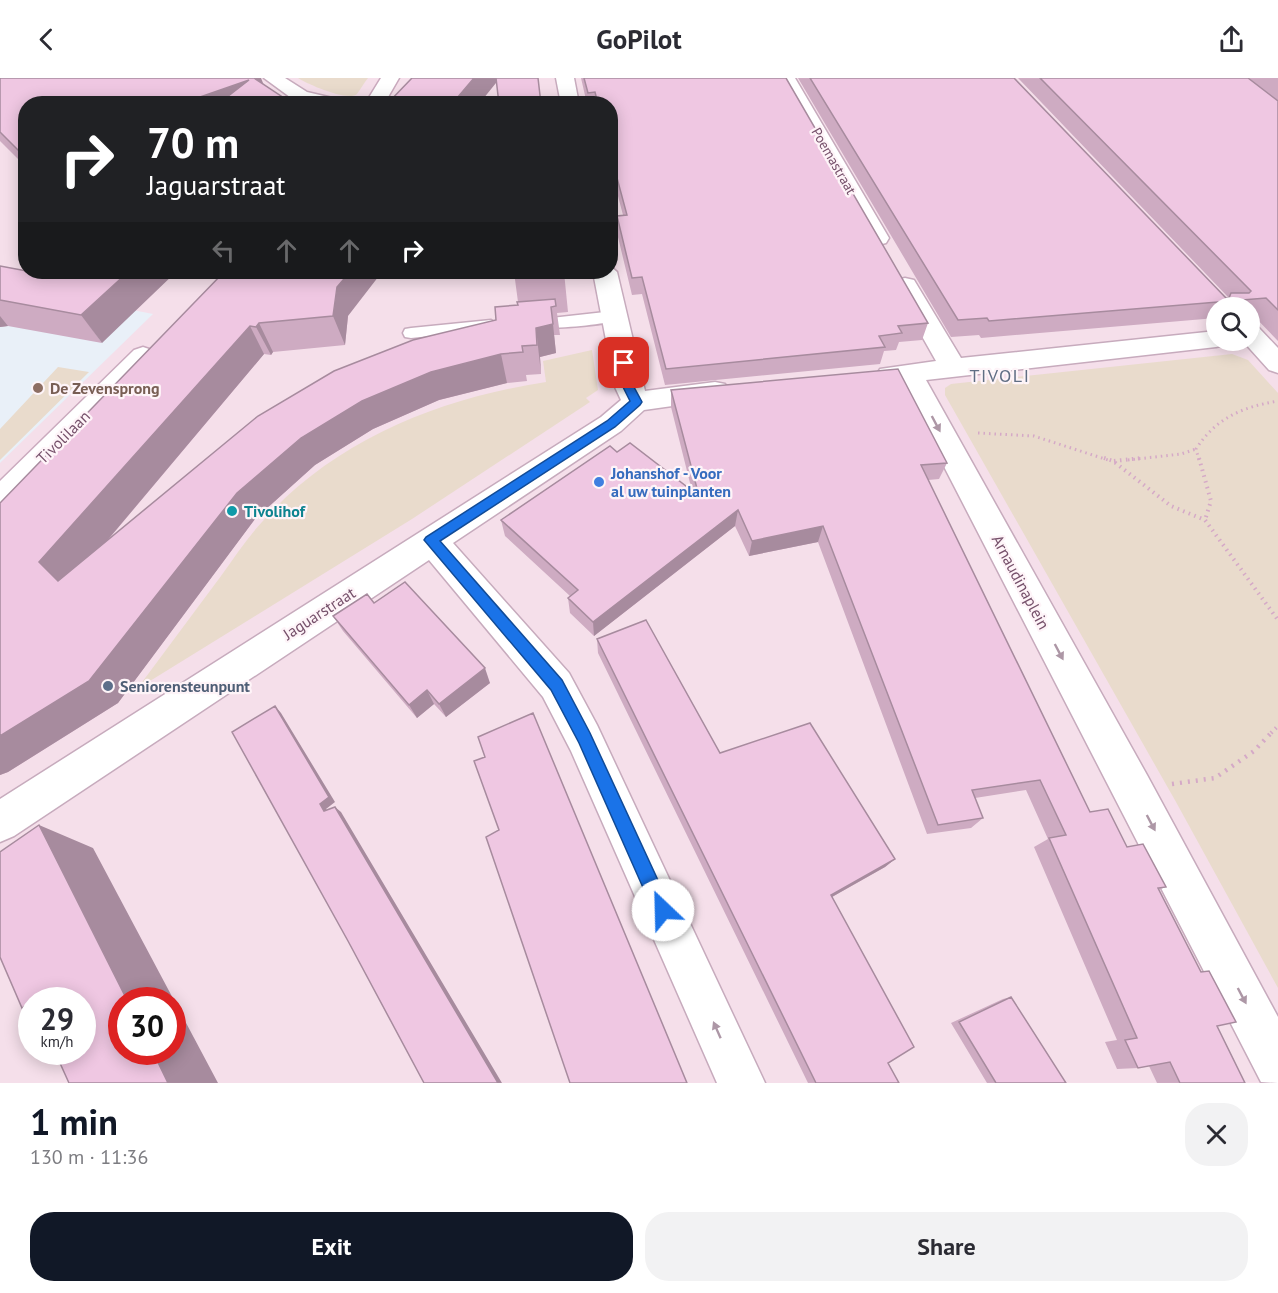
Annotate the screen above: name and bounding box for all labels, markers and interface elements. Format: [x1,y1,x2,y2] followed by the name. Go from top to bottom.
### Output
[596,22,682,56] text: GoPilot
[30,23,63,56] icon: back
[1215,23,1248,56] icon: share
[147,115,239,170] text: 70 m
[48,120,126,198] icon: right
[808,124,860,198] street label: Poemastraat
[147,168,286,202] text: Jaguarstraat
[207,234,240,267] icon: left
[270,234,303,267] icon: ahead
[333,234,366,267] icon: ahead
[396,234,429,267] icon: right
[1206,297,1260,351] map controls
[1206,297,1260,351] button: search
[598,337,649,388] pin
[607,346,640,379] icon: arrive
[970,364,1030,387] district label: TIVOLI
[50,378,160,398] place label: De Zevensprong
[31,381,45,395] marker: De Zevensprong
[32,406,94,468] street label: Tivolilaan
[931,416,941,433] one-way arrow
[610,463,731,501] place label: Johanshof - Voor al uw tuinplanten
[592,475,606,489] marker: Johanshof - Voor al uw tuinplanten
[244,501,306,521] place label: Tivolihof
[225,504,239,518] marker: Tivolihof
[988,531,1054,633] street label: Arnaudinaplein
[278,582,359,644] street label: Jaguarstraat
[1054,643,1064,660] one-way arrow
[120,676,250,696] place label: Seniorensteunpunt
[101,679,115,693] marker: Seniorensteunpunt
[1146,815,1156,832] one-way arrow
[631,878,695,942] position arrow
[108,987,186,1065] speed limit sign: 30
[1236,987,1246,1005] one-way arrow
[40,999,74,1038] text: 29
[712,1021,721,1038] one-way arrow
[41,1032,73,1051] text: km/h
[30,1098,118,1145] text: 1 min
[1185,1103,1248,1166] button: close
[30,1144,148,1170] text: 130 m · 11:36
[30,1212,633,1281] button: Exit
[645,1212,1248,1281] button: Share

